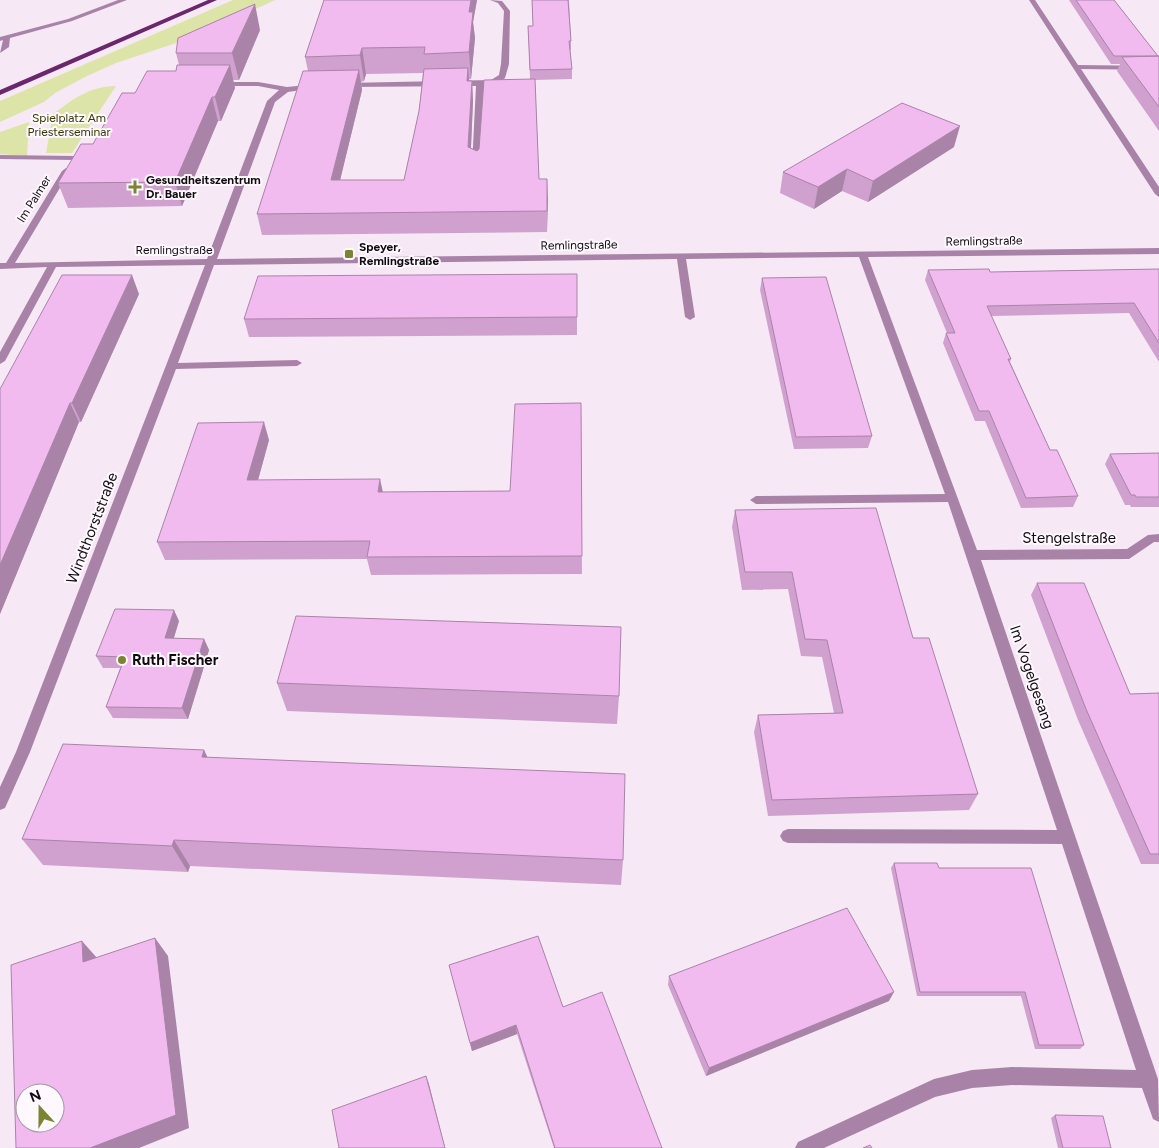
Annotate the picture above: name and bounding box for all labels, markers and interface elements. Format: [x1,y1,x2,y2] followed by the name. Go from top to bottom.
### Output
[27,111,111,139] park label: Spielplatz Am Priesterseminar
[14,173,54,225] street label: Im Palmer
[146,173,261,201] place label: Gesundheitszentrum Dr. Bauer
[128,180,142,194] marker: Gesundheitszentrum Dr. Bauer
[945,233,1023,249] street label: Remlingstraße
[540,237,618,253] street label: Remlingstraße
[359,240,439,268] place label: Speyer, Remlingstraße
[135,243,213,257] street label: Remlingstraße
[343,248,355,260] marker: Speyer, Remlingstraße
[63,470,121,586] street label: Windthorststraße
[1022,529,1116,547] street label: Stengelstraße
[1006,623,1058,731] street label: Im Vogelgesang
[132,651,219,669] place label: Ruth Fischer
[116,654,128,666] marker: Ruth Fischer
[15,1083,65,1133] north arrow
[27,1086,44,1106] text: N

